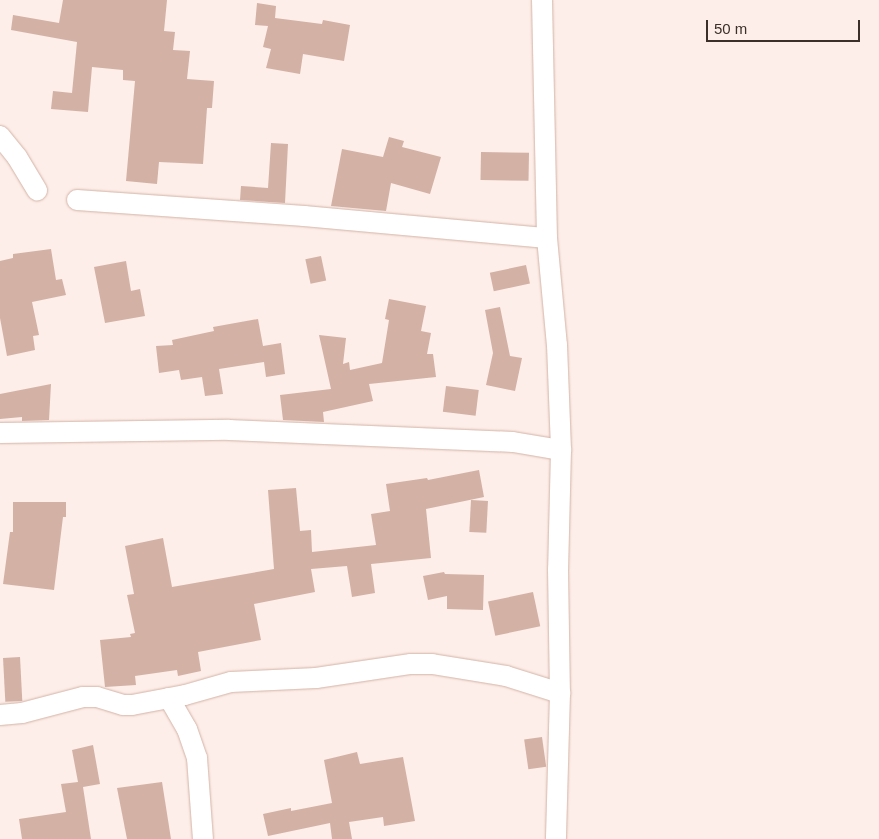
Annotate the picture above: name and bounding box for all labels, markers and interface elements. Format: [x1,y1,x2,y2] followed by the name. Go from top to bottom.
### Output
[709,10,863,42] scale bar
[714,20,747,37] text: 50 m

